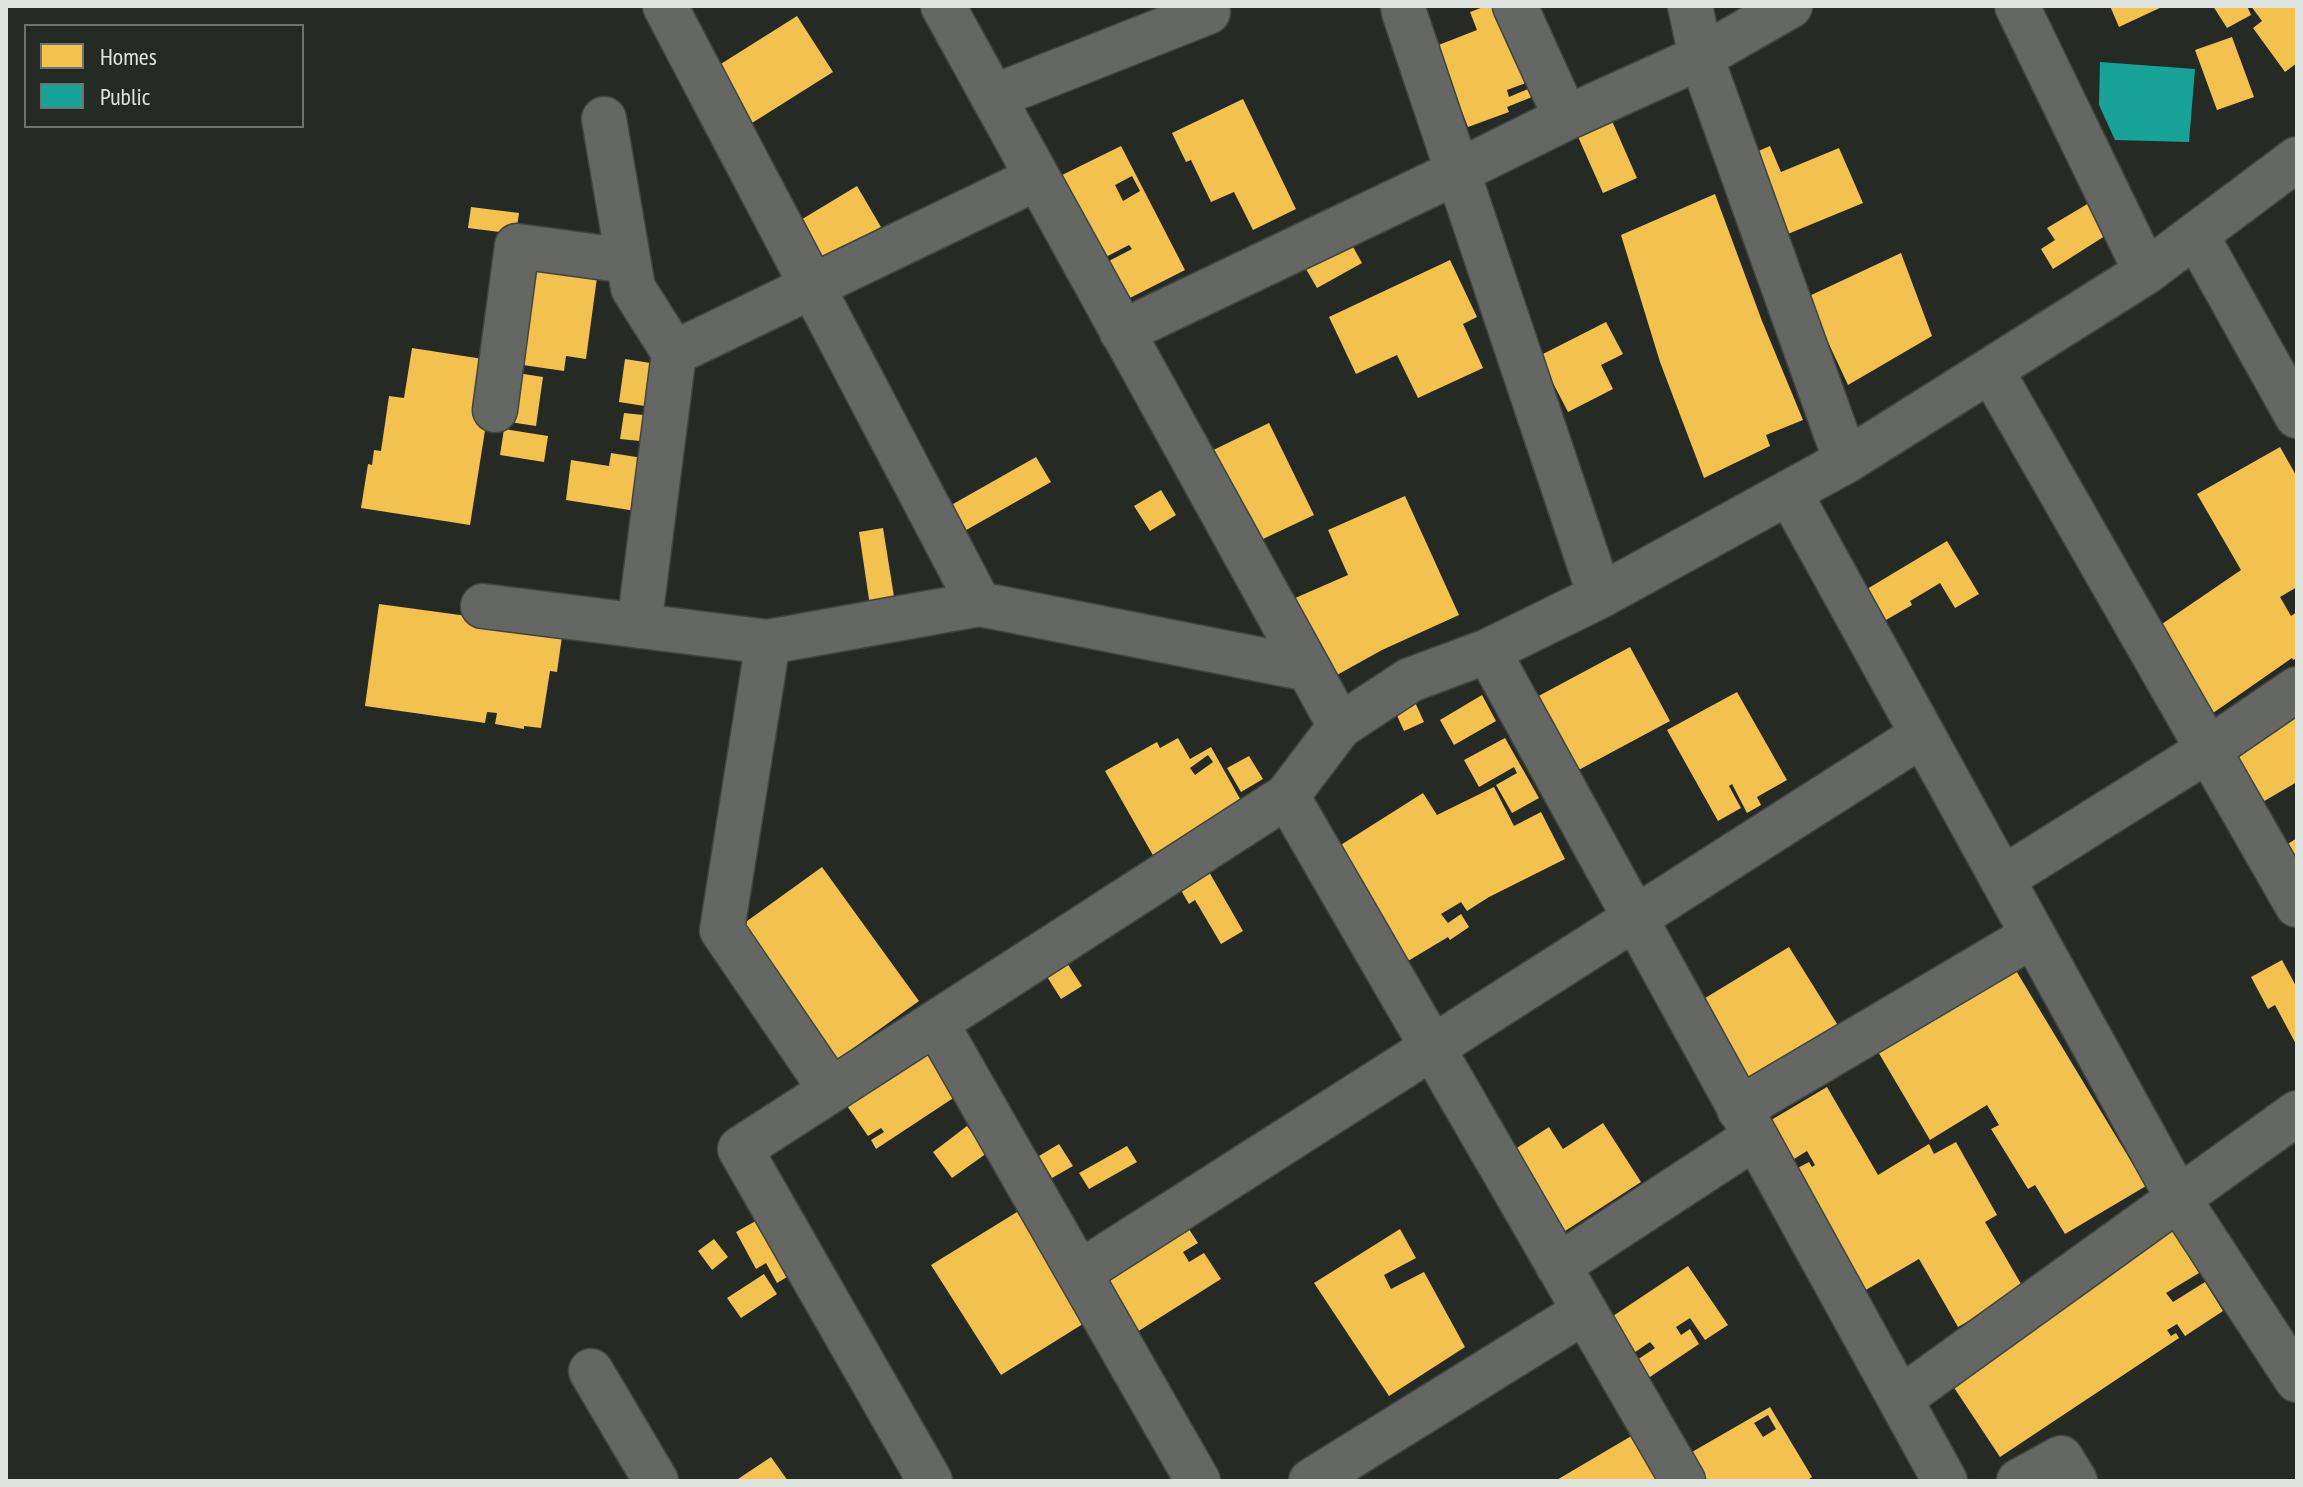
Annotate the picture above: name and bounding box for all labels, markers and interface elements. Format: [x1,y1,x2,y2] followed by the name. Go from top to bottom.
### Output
[24,24,304,128] legend
[100,41,157,72] text: Homes
[100,81,150,112] text: Public

